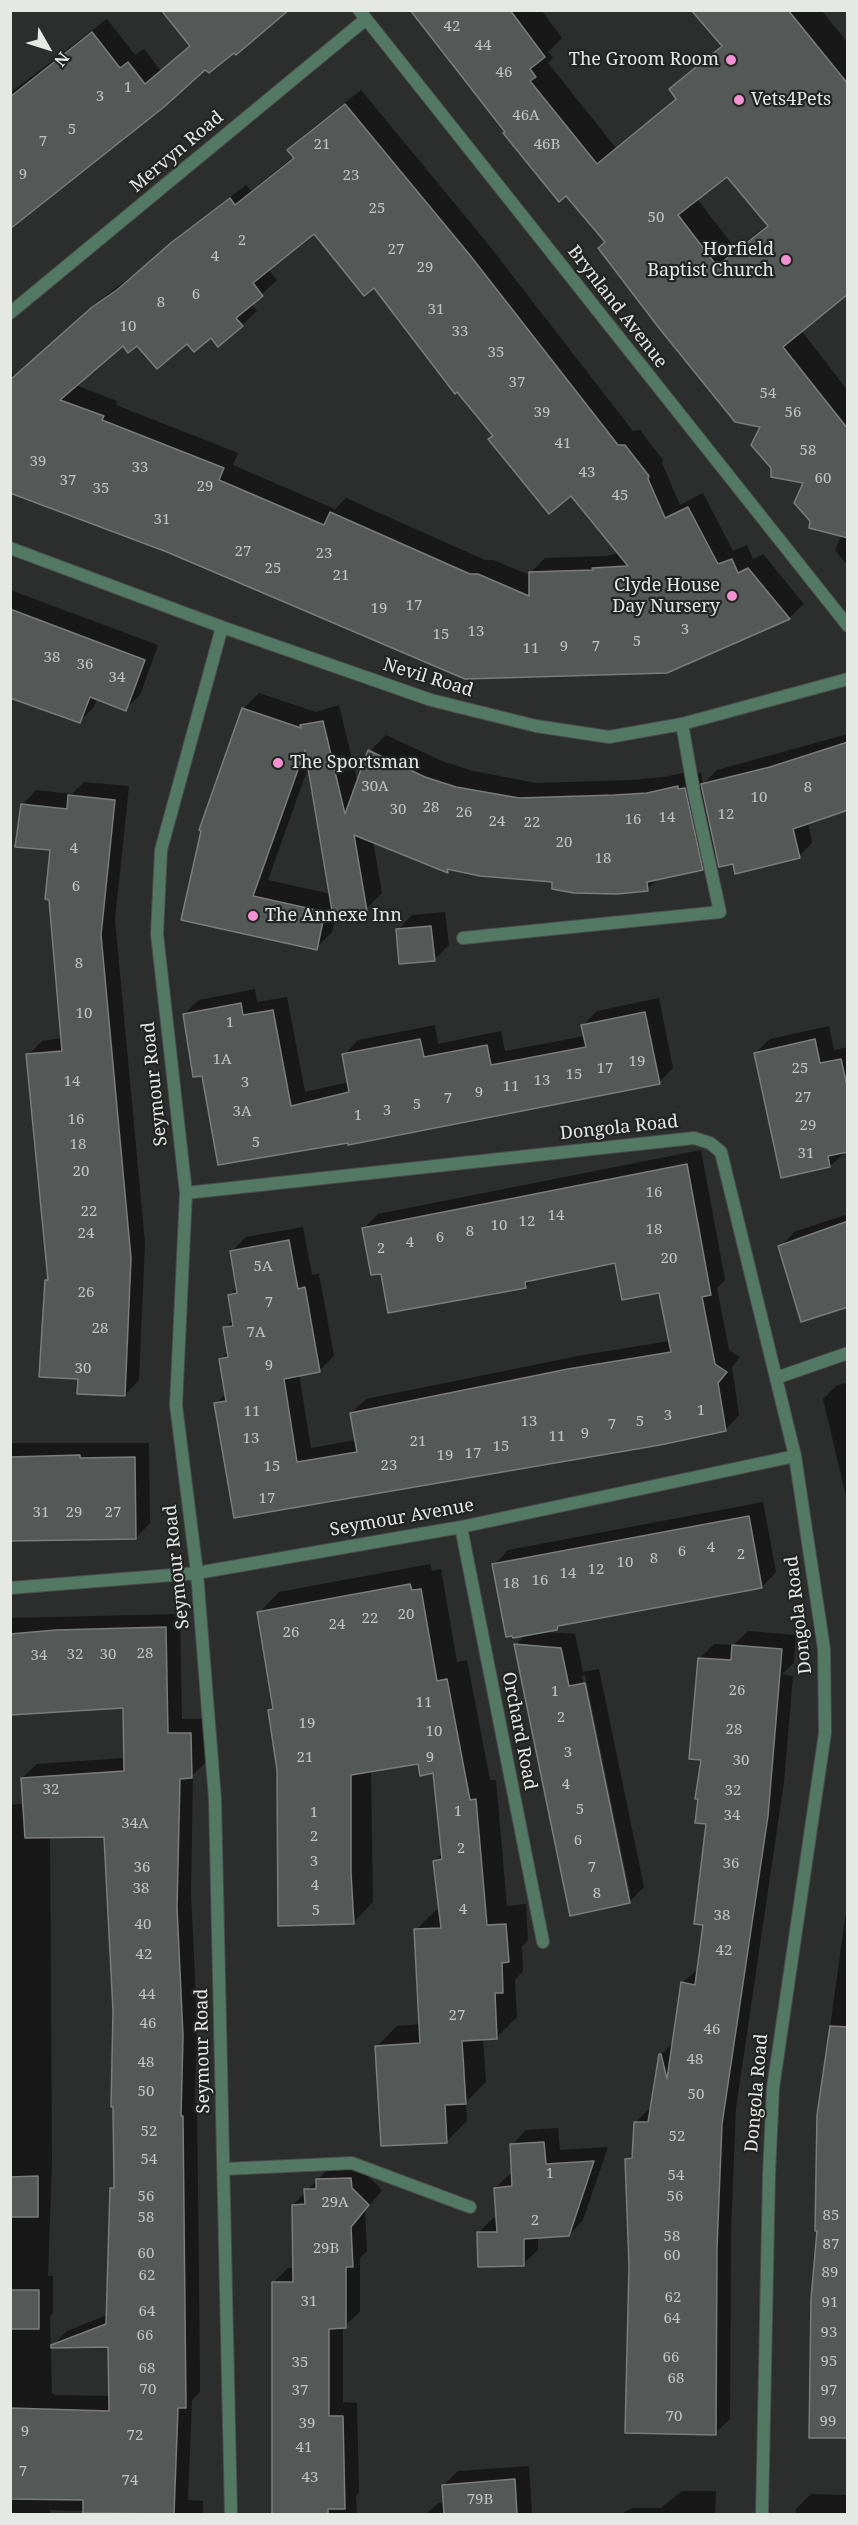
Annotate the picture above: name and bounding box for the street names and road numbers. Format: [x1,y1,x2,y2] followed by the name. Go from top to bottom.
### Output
[126,107,228,197] street label: Mervyn Road
[562,241,672,373] street label: Brynland Avenue
[380,654,476,702] street label: Nevil Road
[138,1021,172,1147] street label: Seymour Road
[559,1111,679,1145] street label: Dongola Road
[328,1495,476,1541] street label: Seymour Avenue
[160,1504,194,1630] street label: Seymour Road
[781,1555,817,1675] street label: Dongola Road
[497,1670,541,1792] street label: Orchard Road
[191,1988,215,2114] street label: Seymour Road
[741,2033,773,2153] street label: Dongola Road

